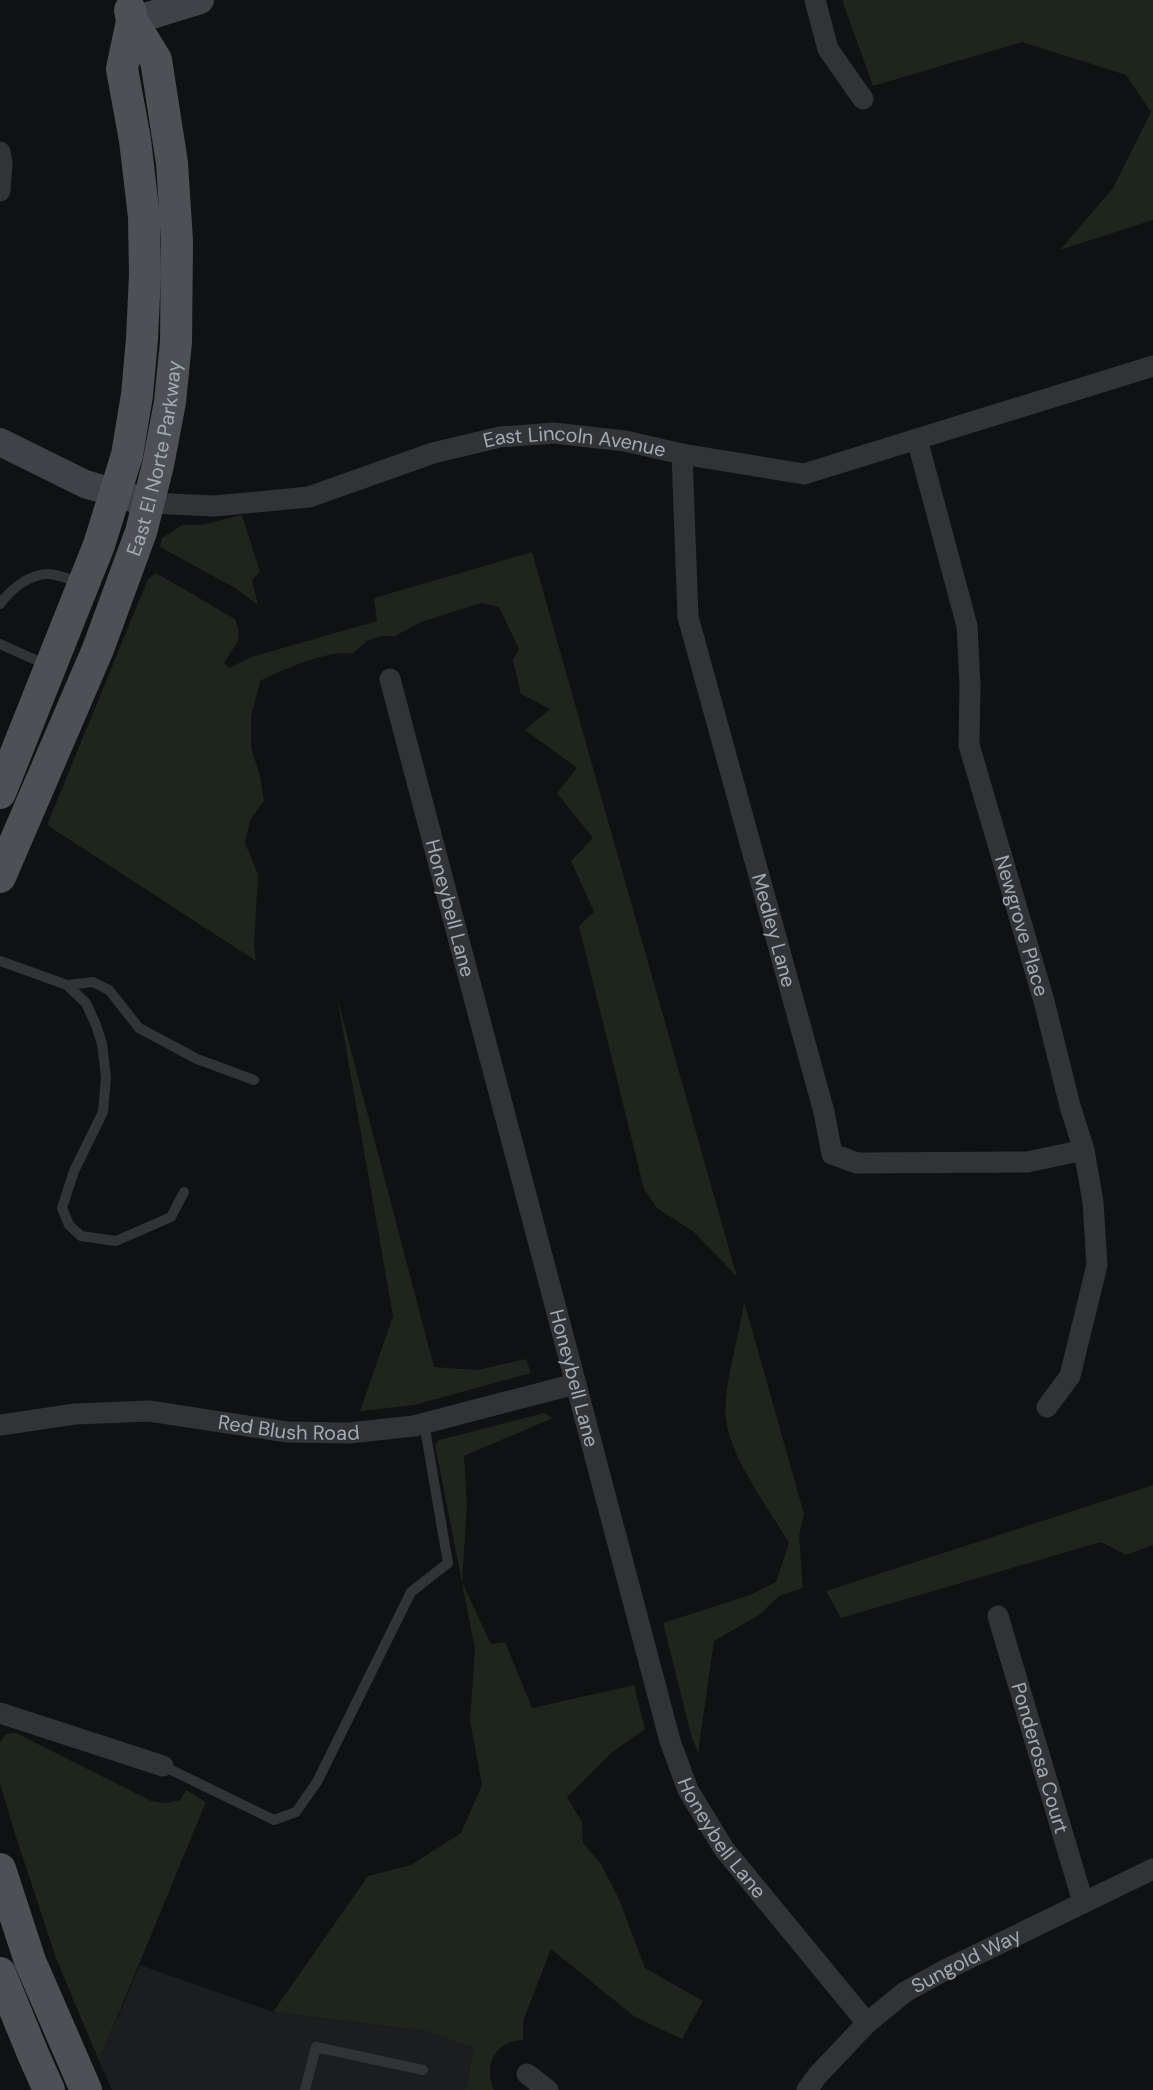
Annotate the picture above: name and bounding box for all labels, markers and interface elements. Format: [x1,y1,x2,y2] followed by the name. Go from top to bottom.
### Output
[120,359,187,560] street label: East El Norte Parkway
[480,420,669,463] street label: East Lincoln Avenue
[420,836,481,980] street label: Honeybell Lane
[989,852,1055,999] street label: Newgrove Place
[746,870,802,990] street label: Medley Lane
[544,1306,605,1450] street label: Honeybell Lane
[216,1409,361,1446] street label: Red Blush Road
[1005,1679,1075,1837] street label: Ponderosa Court
[672,1774,772,1904] street label: Honeybell Lane
[907,1922,1025,1999] street label: Sungold Way

